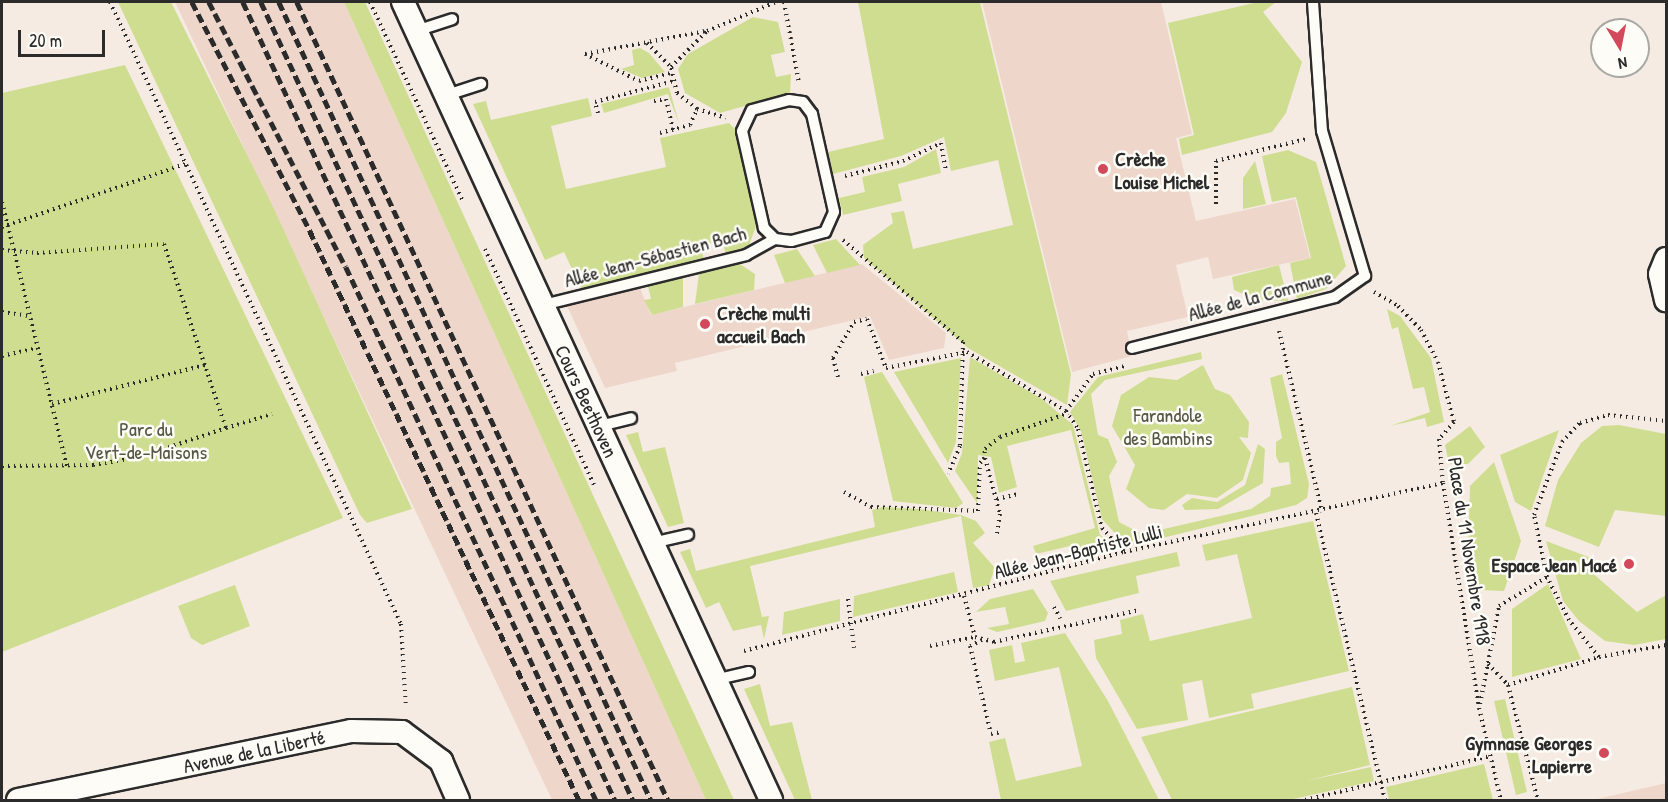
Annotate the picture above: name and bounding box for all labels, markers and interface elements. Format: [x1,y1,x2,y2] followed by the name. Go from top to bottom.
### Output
[21,18,108,56] scale bar
[1590,18,1650,78] north arrow
[29,28,62,53] text: 20 m
[1617,52,1629,75] text: N
[1115,146,1209,193] place label: Crèche Louise Michel
[1096,162,1110,176] marker: Crèche Louise Michel
[561,220,749,292] street label: Allée Jean-Sébastien Bach
[1185,264,1335,326] street label: Allée de la Commune
[717,300,811,347] place label: Crèche multi accueil Bach
[698,317,712,331] marker: Crèche multi accueil Bach
[550,341,624,461] street label: Cours Beethoven
[1123,402,1213,449] park label: Farandole des Bambins
[85,417,207,464] park label: Parc du Vert-de-Maisons
[1443,455,1497,647] street label: Place du 11 Novembre 1918
[991,518,1165,584] street label: Allée Jean-Baptiste Lulli
[1491,552,1617,576] place label: Espace Jean Macé
[1622,557,1636,571] marker: Espace Jean Macé
[181,724,327,778] street label: Avenue de la Liberté
[1465,730,1592,777] place label: Gymnase Georges Lapierre
[1597,746,1611,760] marker: Gymnase Georges Lapierre

